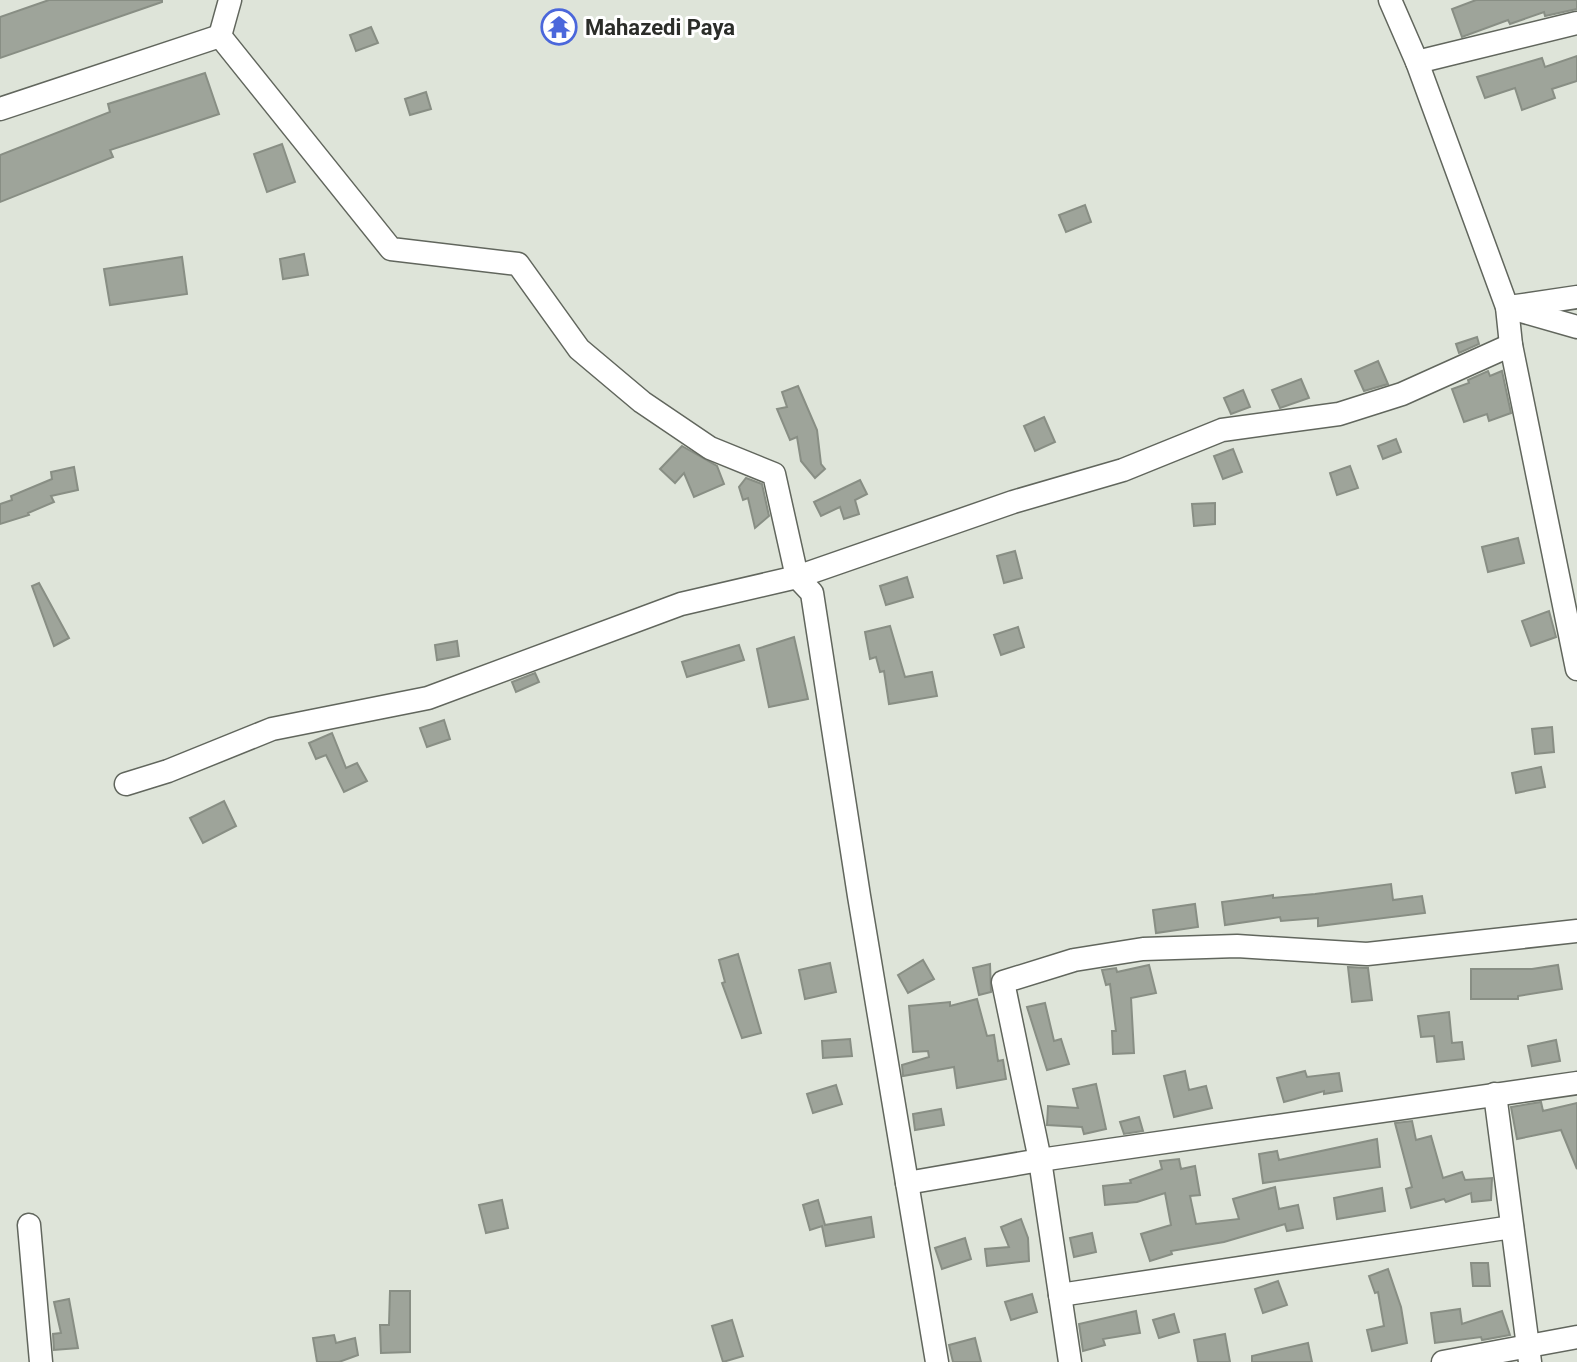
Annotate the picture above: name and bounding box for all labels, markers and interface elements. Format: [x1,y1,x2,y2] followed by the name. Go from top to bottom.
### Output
[540,8,578,46] temple icon: Mahazedi Paya
[585,15,735,40] place label: Mahazedi Paya

